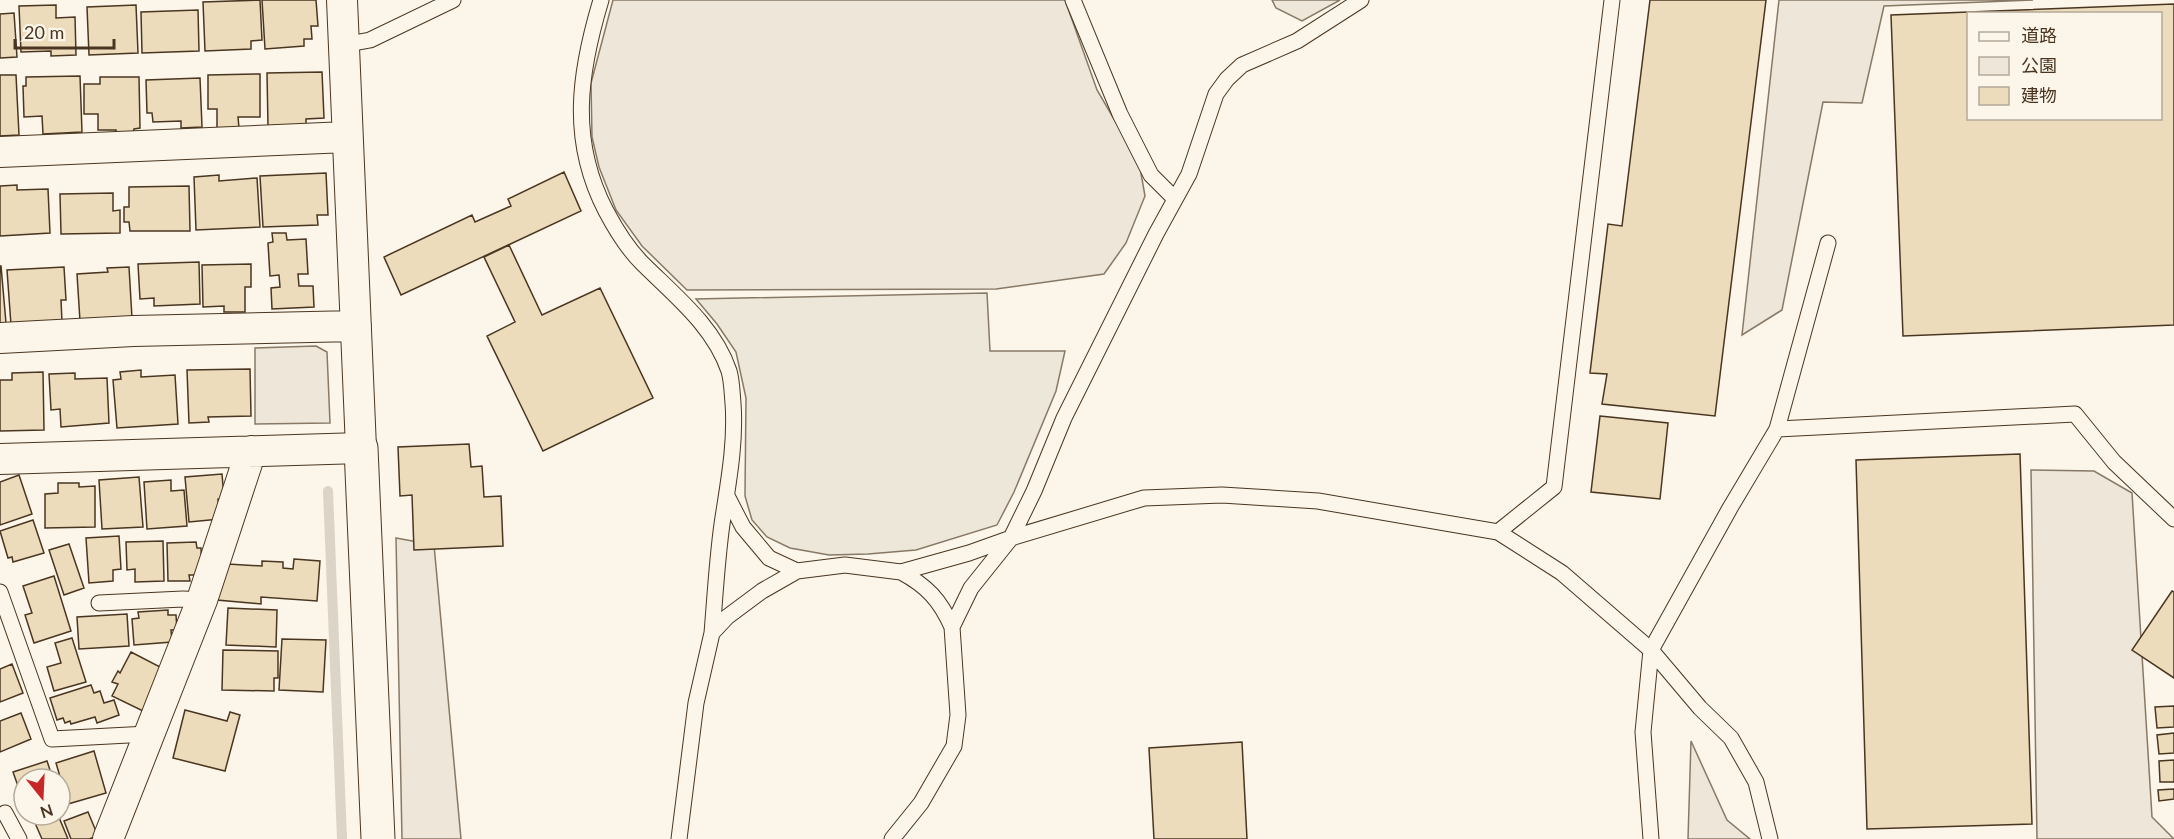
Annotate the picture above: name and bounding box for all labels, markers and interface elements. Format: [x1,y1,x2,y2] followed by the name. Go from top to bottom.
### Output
[15,12,114,50] scale bar
[1967,12,2162,120] legend
[24,21,64,43] text: 20 m
[2021,24,2057,46] text: 道路
[2021,54,2057,76] text: 公園
[2021,84,2057,106] text: 建物
[12,767,72,827] north arrow
[38,801,56,823] text: N

